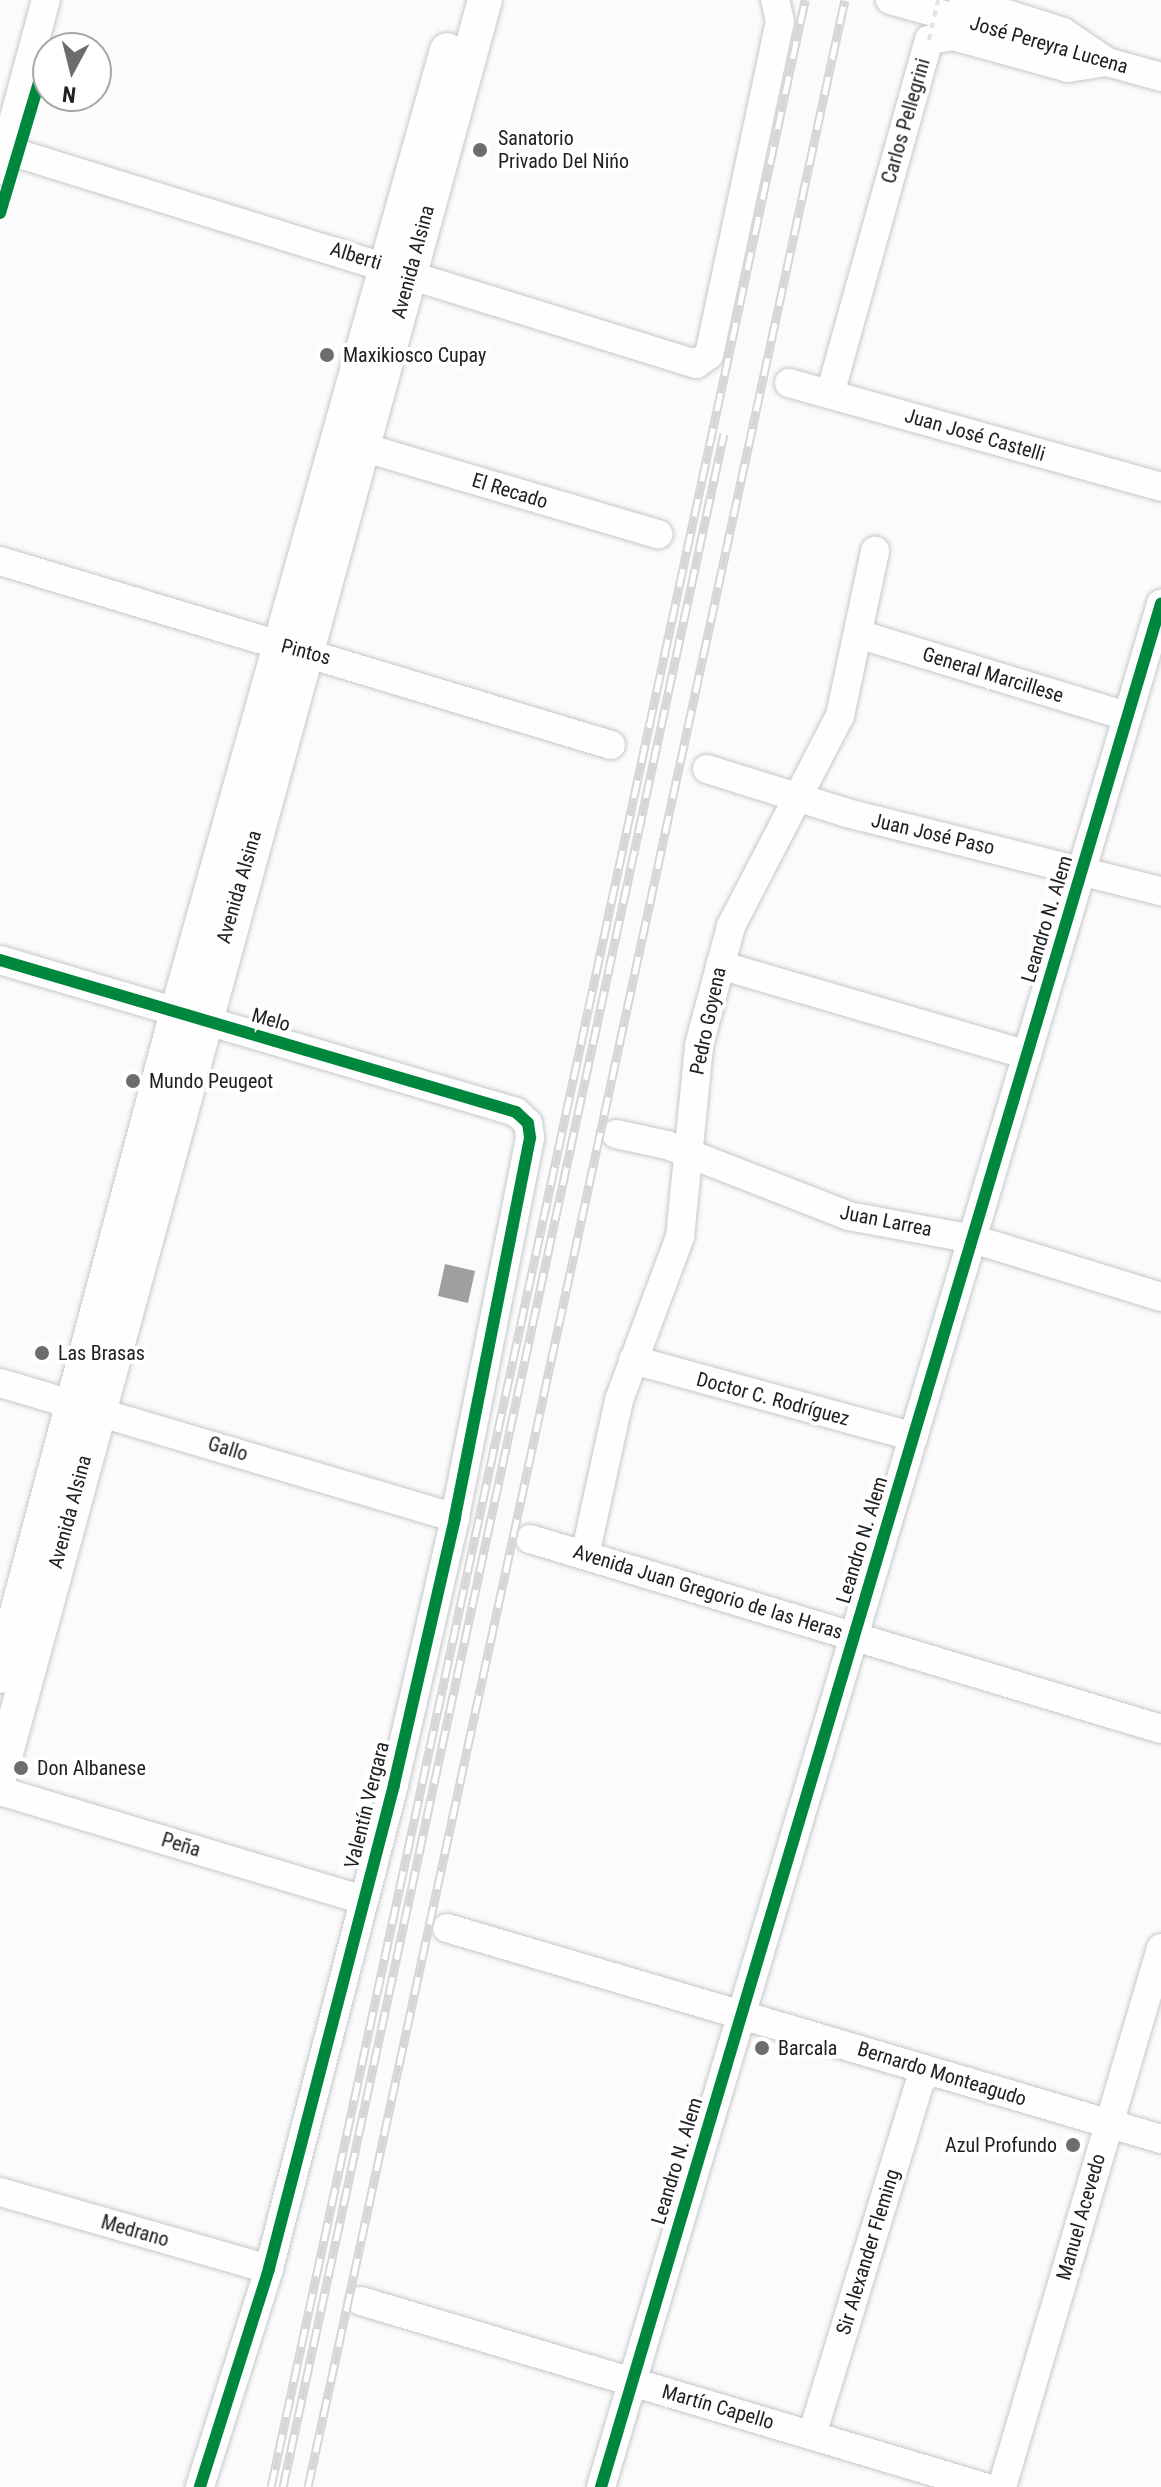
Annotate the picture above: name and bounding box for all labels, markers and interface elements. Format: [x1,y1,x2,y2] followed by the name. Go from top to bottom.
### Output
[967,11,1131,79] street label: José Pereyra Lucena
[32,32,112,112] north arrow
[877,56,935,186] street label: Carlos Pellegrini
[61,81,77,108] text: N
[498,126,629,173] place label: Sanatorio Privado Del Nińo
[469,139,491,161] marker: Sanatorio Privado Del Nińo
[386,203,440,321] street label: Avenida Alsina
[327,237,385,275] street label: Alberti
[343,343,486,367] place label: Maxikiosco Cupay
[318,346,336,364] marker: Maxikiosco Cupay
[902,403,1048,467] street label: Juan José Castelli
[469,468,551,514] street label: El Recado
[279,634,333,670] street label: Pintos
[920,642,1066,708] street label: General Marcillese
[869,808,997,860] street label: Juan José Paso
[211,828,267,946] street label: Avenida Alsina
[1016,853,1078,985] street label: Leandro N. Alem
[685,965,731,1077] street label: Pedro Goyena
[249,1003,293,1037] street label: Melo
[149,1069,273,1093] place label: Mundo Peugeot
[124,1072,142,1090] marker: Mundo Peugeot
[838,1200,934,1242] street label: Juan Larrea
[58,1341,145,1365] place label: Las Brasas
[33,1344,51,1362] marker: Las Brasas
[694,1367,852,1431] street label: Doctor C. Rodríguez
[205,1432,251,1466] street label: Gallo
[43,1453,97,1571] street label: Avenida Alsina
[831,1474,893,1606] street label: Leandro N. Alem
[570,1539,846,1645] street label: Avenida Juan Gregorio de las Heras
[340,1739,394,1871] street label: Valentín Vergara
[37,1756,146,1780] place label: Don Albanese
[12,1759,30,1777] marker: Don Albanese
[159,1828,203,1862] street label: Peña
[778,2036,837,2060] place label: Barcala
[855,2037,1029,2111] street label: Bernardo Monteagudo
[753,2039,771,2057] marker: Barcala
[646,2095,708,2227] street label: Leandro N. Alem
[945,2133,1057,2157] place label: Azul Profundo
[1064,2136,1082,2154] marker: Azul Profundo
[1051,2151,1111,2283] street label: Manuel Acevedo
[831,2166,905,2338] street label: Sir Alexander Fleming
[98,2210,172,2252] street label: Medrano
[659,2380,777,2434] street label: Martín Capello

